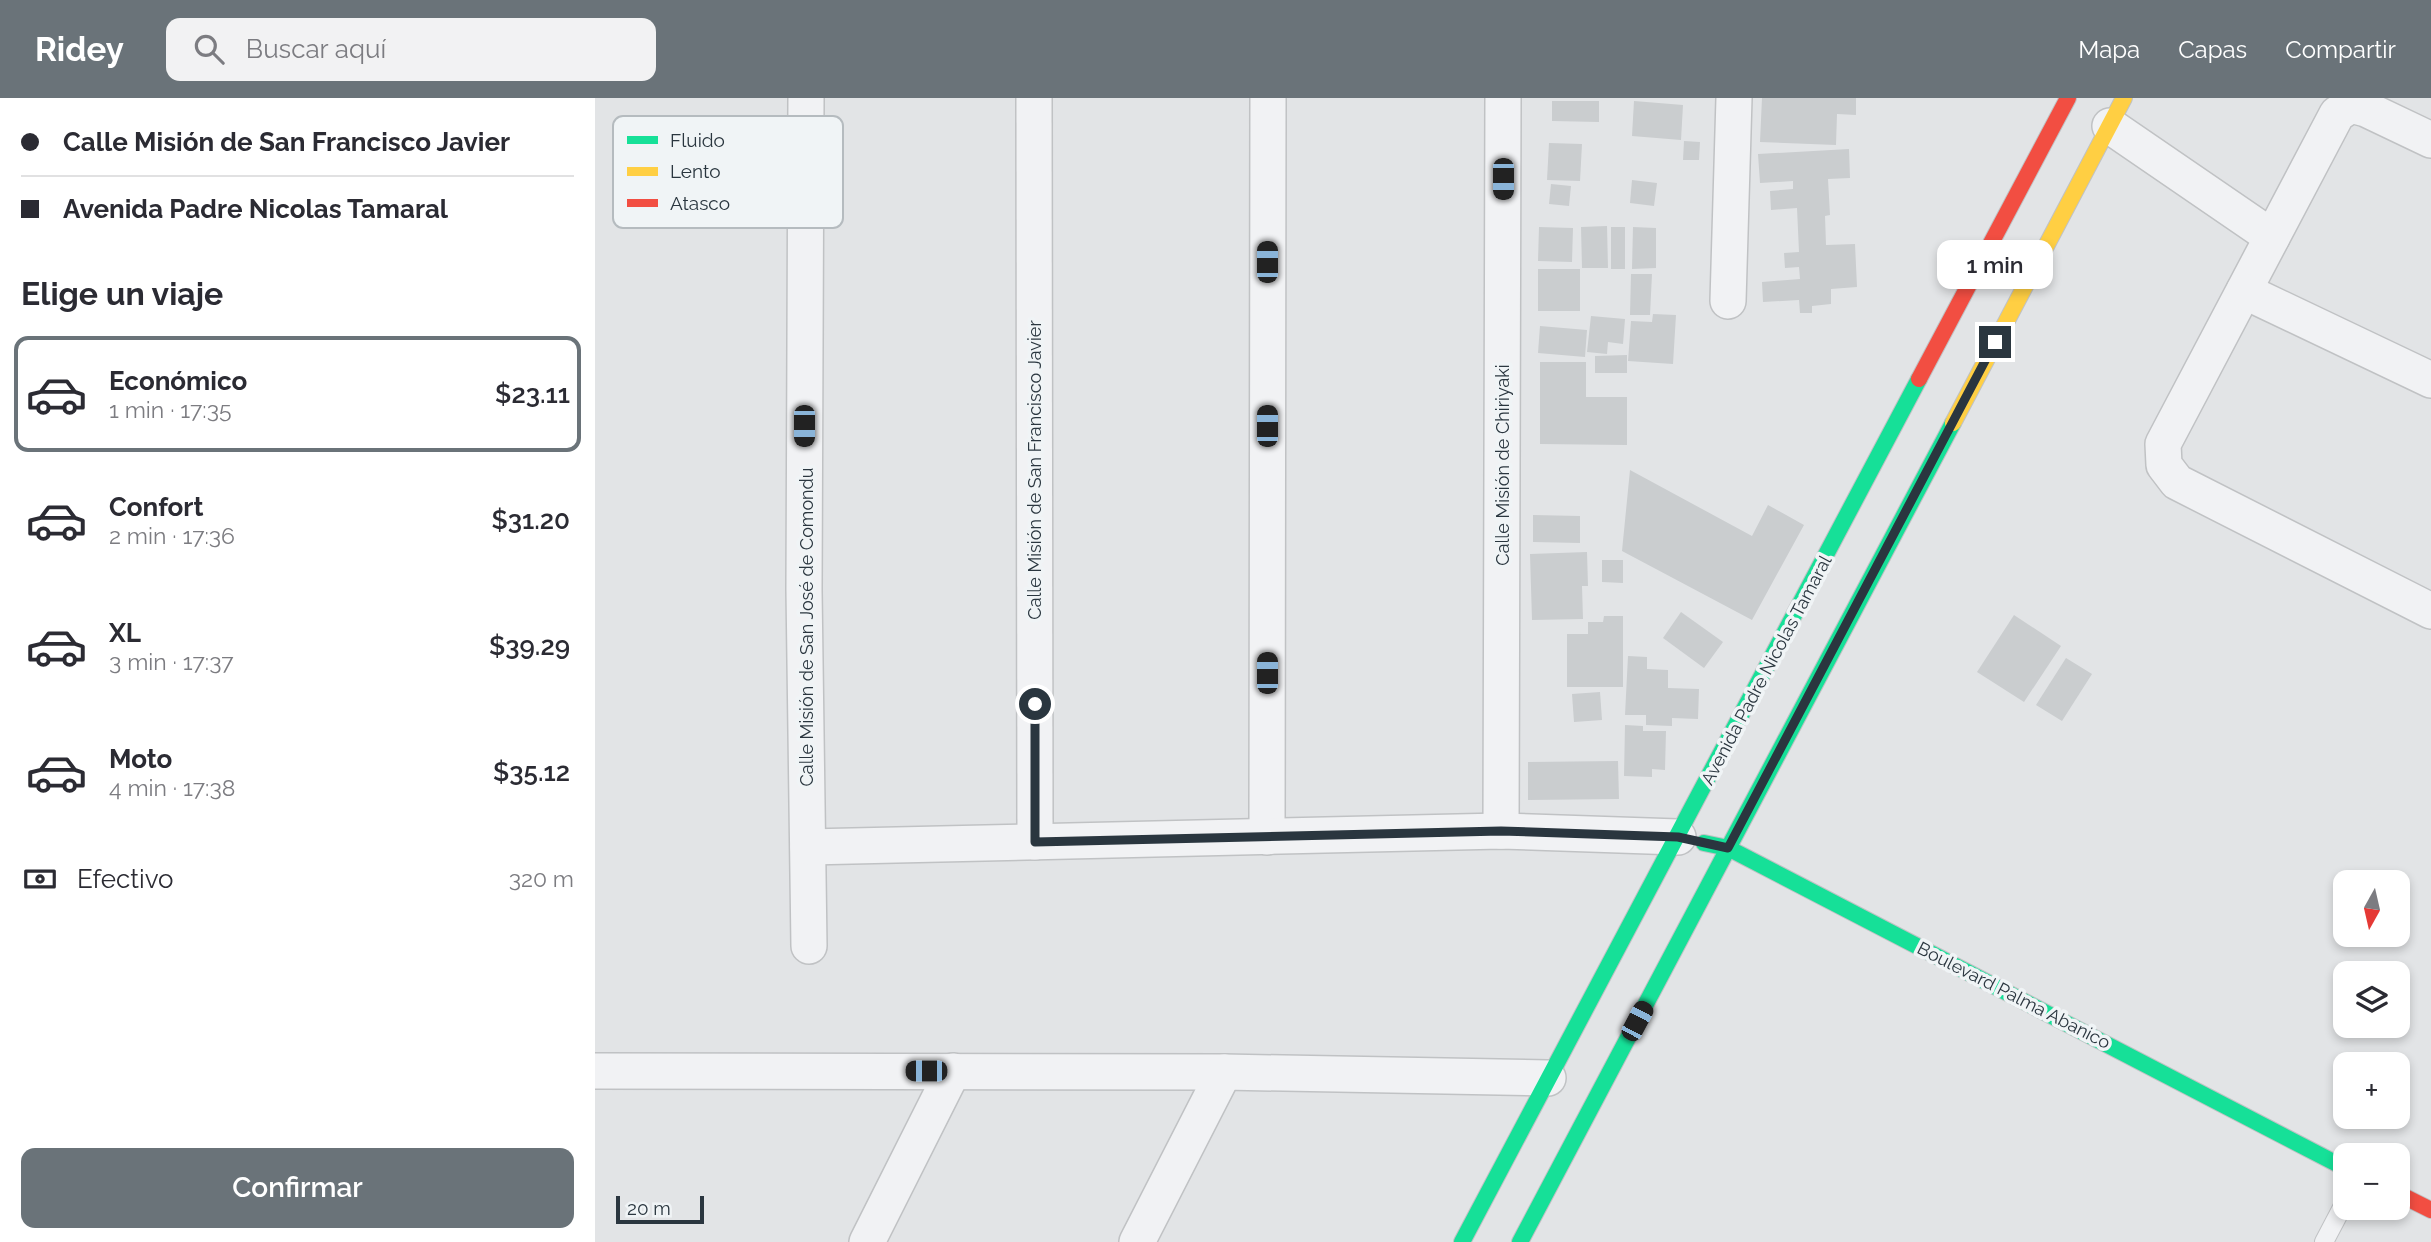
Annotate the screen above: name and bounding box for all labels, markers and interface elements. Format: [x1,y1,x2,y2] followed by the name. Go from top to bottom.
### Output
[166,18,656,81] search box
[35,30,124,69] text: Ridey
[190,30,228,68] icon: search
[246,34,386,64] text: Buscar aquí
[2078,35,2140,64] text: Mapa
[2178,35,2247,64] text: Capas
[2285,35,2396,64] text: Compartir
[613,116,843,228] legend
[63,127,510,157] text: Calle Misión de San Francisco Javier
[670,129,725,151] text: Fluido
[1493,158,1514,200] car
[670,160,721,182] text: Lento
[670,192,730,214] text: Atasco
[63,194,448,224] text: Avenida Padre Nicolas Tamaral
[1937,240,2053,289] callout: 1 min
[1257,241,1278,283] car
[1966,251,2024,278] text: 1 min
[21,275,223,312] text: Elige un viaje
[1024,320,1045,620] street label: Calle Misión de San Francisco Javier
[1979,326,2011,358] route end
[25,363,88,426] icon: car
[1492,364,1513,566] street label: Calle Misión de Chiriyaki
[109,366,247,396] text: Económico
[495,379,570,409] text: $23.11
[109,396,232,423] text: 1 min · 17:35
[794,405,815,447] car
[1257,405,1278,447] car
[796,467,817,787] street label: Calle Misión de San José de Comondu
[25,489,88,552] icon: car
[109,492,203,522] text: Confort
[491,505,570,535] text: $31.20
[109,522,235,549] text: 2 min · 17:36
[1696,552,1836,788] street label: Avenida Padre Nicolas Tamaral
[25,615,88,678] icon: car
[109,618,141,648] text: XL
[489,631,570,661] text: $39.29
[109,648,234,675] text: 3 min · 17:37
[1257,652,1278,694] car
[1019,688,1051,720] route start
[25,741,88,804] icon: car
[109,744,172,774] text: Moto
[493,757,570,787] text: $35.12
[109,774,235,801] text: 4 min · 17:38
[21,860,59,898] icon: cash
[77,864,174,894] text: Efectivo
[509,865,574,892] text: 320 m
[2333,870,2410,947] north arrow
[2333,870,2410,1220] map controls
[1914,937,2114,1053] street label: Boulevard Palma Abanico
[2333,961,2410,1038] button: layers
[1618,998,1657,1044] car
[2333,1052,2410,1129] button: +
[906,1061,948,1082] car
[2333,1143,2410,1220] button: −
[21,1148,574,1228] button: Confirmar
[616,1193,703,1225] scale bar
[627,1197,671,1219] text: 20 m

